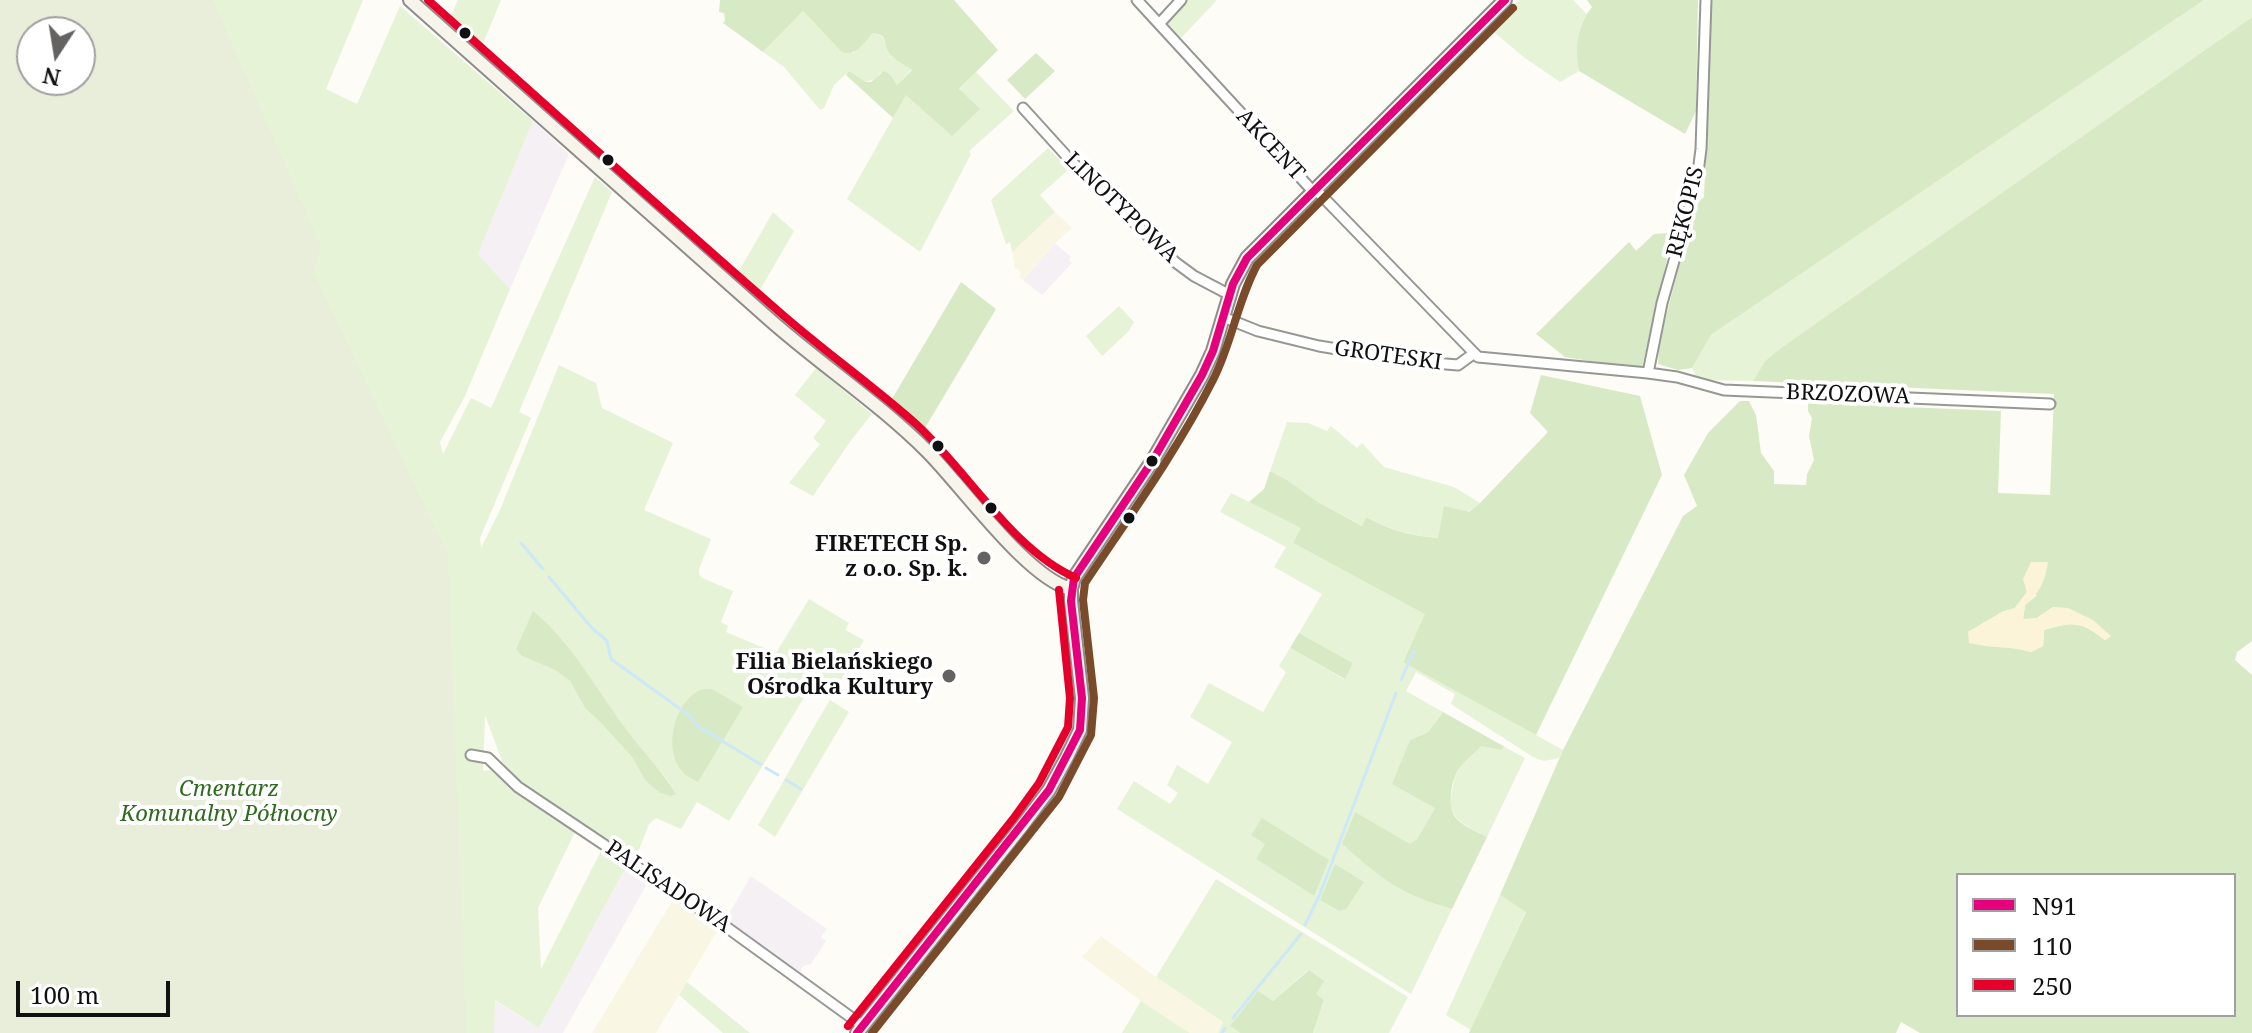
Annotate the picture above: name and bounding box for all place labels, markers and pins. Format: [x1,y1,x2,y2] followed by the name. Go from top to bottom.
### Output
[457,25,473,41] unlabelled marker
[600,152,616,168] unlabelled marker
[930,438,946,454] unlabelled marker
[1144,453,1160,469] unlabelled marker
[983,500,999,516] unlabelled marker
[1121,510,1137,526] unlabelled marker
[815,532,968,584] place label: FIRETECH Sp. z o.o. Sp. k.
[975,549,993,567] marker: FIRETECH Sp. z o.o. Sp. k.
[736,650,933,702] place label: Filia Bielańskiego Ośrodka Kultury
[940,667,958,685] marker: Filia Bielańskiego Ośrodka Kultury

